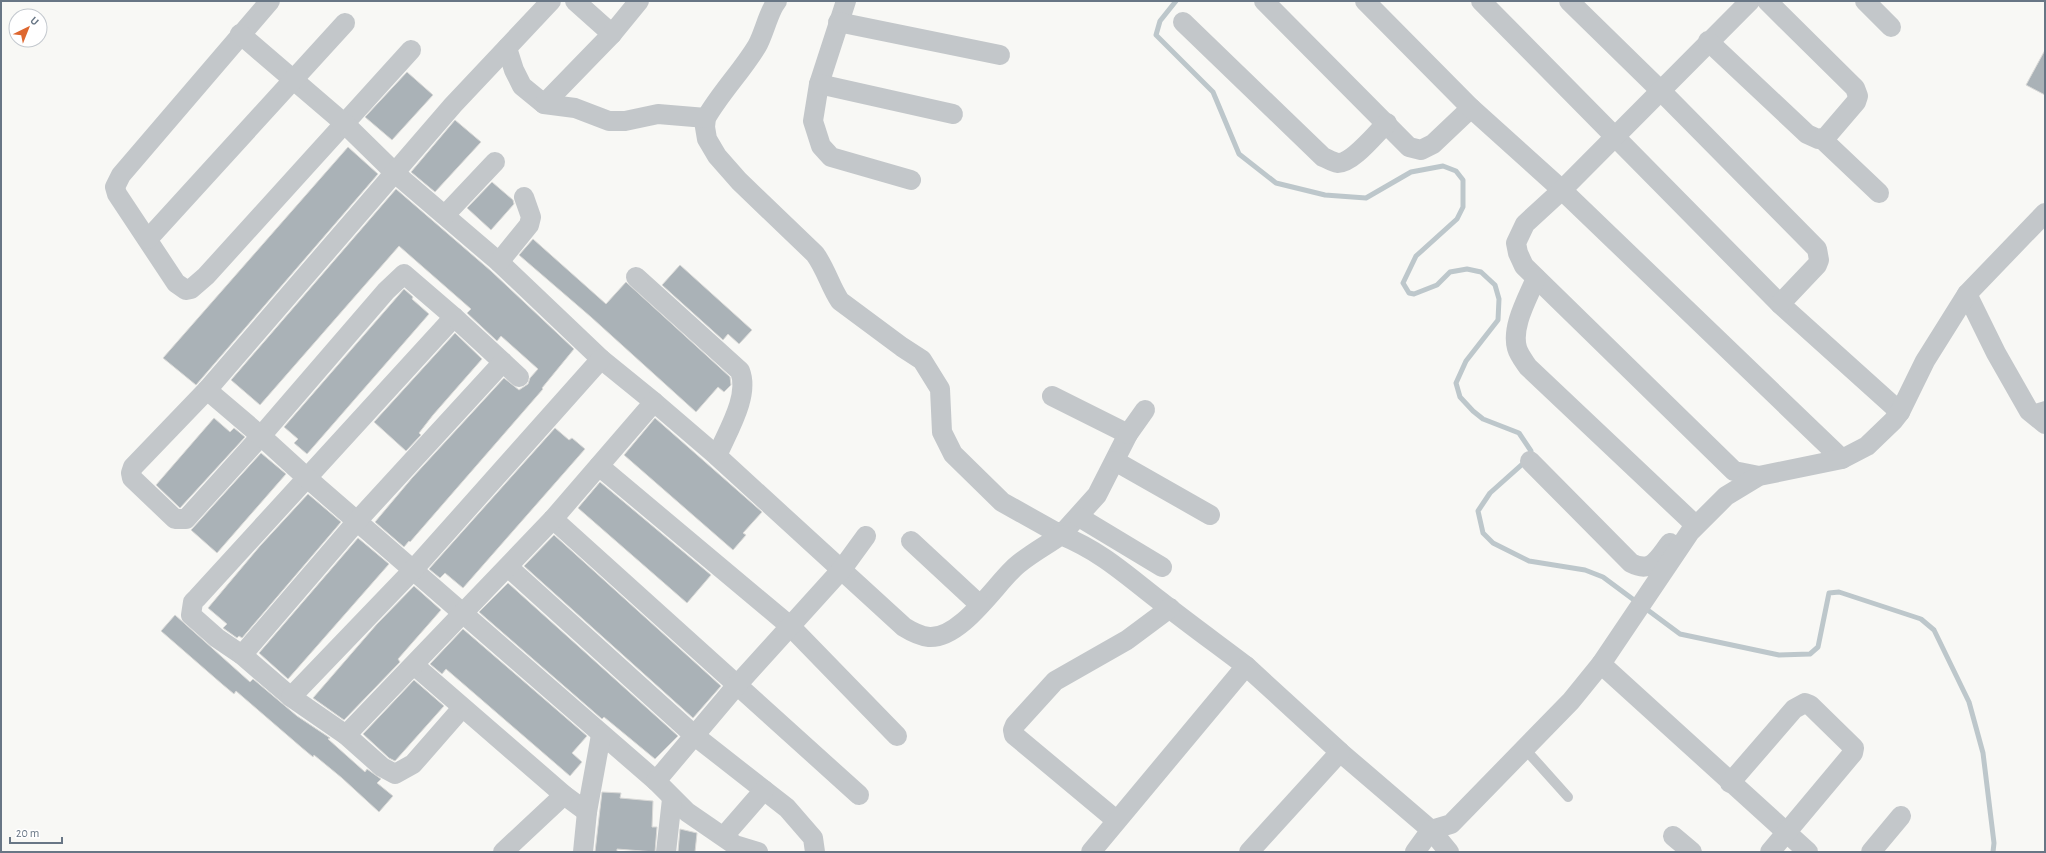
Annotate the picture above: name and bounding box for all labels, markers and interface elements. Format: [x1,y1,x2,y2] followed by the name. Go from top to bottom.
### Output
[8,8,48,48] north arrow
[28,15,41,27] text: U
[10,819,62,845] scale bar
[16,827,39,839] text: 20 m

